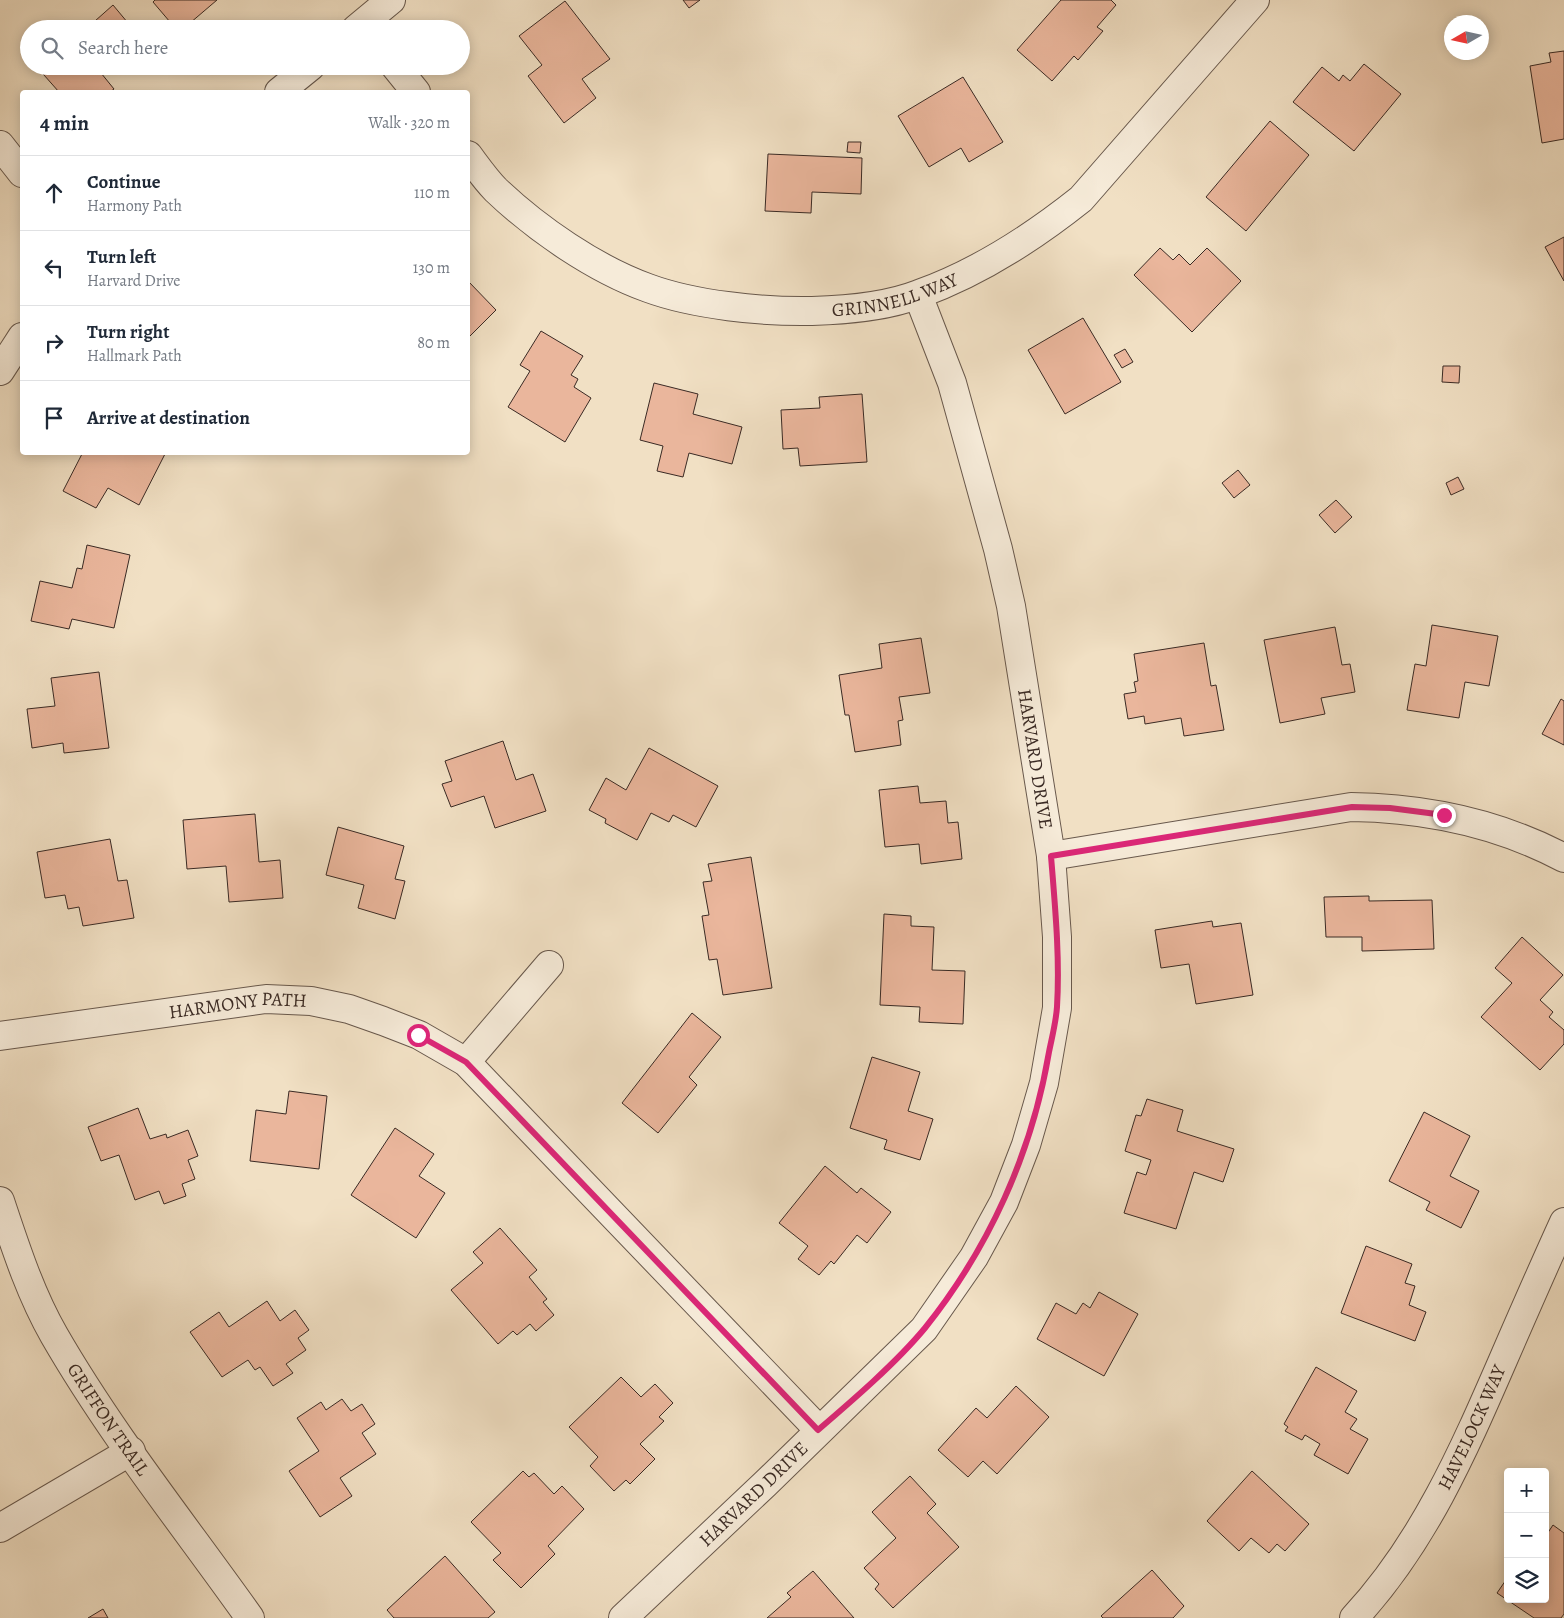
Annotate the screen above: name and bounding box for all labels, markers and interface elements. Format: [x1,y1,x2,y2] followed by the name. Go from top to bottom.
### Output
[1444,15,1489,60] north arrow
[20,20,470,75] search box
[38,34,66,62] icon: search
[78,35,168,61] text: Search here
[40,109,89,137] text: 4 min
[368,112,450,134] text: Walk · 320 m
[87,169,161,195] text: Continue
[40,179,68,207] icon: ahead
[414,182,450,204] text: 110 m
[87,195,182,217] text: Harmony Path
[87,244,156,270] text: Turn left
[40,254,68,282] icon: left
[413,257,450,279] text: 130 m
[831,266,963,323] street label: GRINNELL WAY
[87,270,181,292] text: Harvard Drive
[87,319,169,345] text: Turn right
[40,329,68,357] icon: right
[417,332,450,354] text: 80 m
[87,345,182,367] text: Hallmark Path
[40,404,68,432] icon: arrive
[87,405,250,431] text: Arrive at destination
[1011,687,1059,831] street label: HARVARD DRIVE
[1433,804,1456,827] route end
[167,986,307,1025] street label: HARMONY PATH
[407,1024,430,1047] route start
[61,1358,156,1481] street label: GRIFFON TRAIL
[1432,1360,1512,1495] street label: HAVELOCK WAY
[694,1436,814,1553] street label: HARVARD DRIVE
[1504,1468,1549,1603] map controls
[1504,1468,1549,1513] button: +
[1504,1513,1549,1558] button: −
[1504,1558,1549,1603] button: layers

